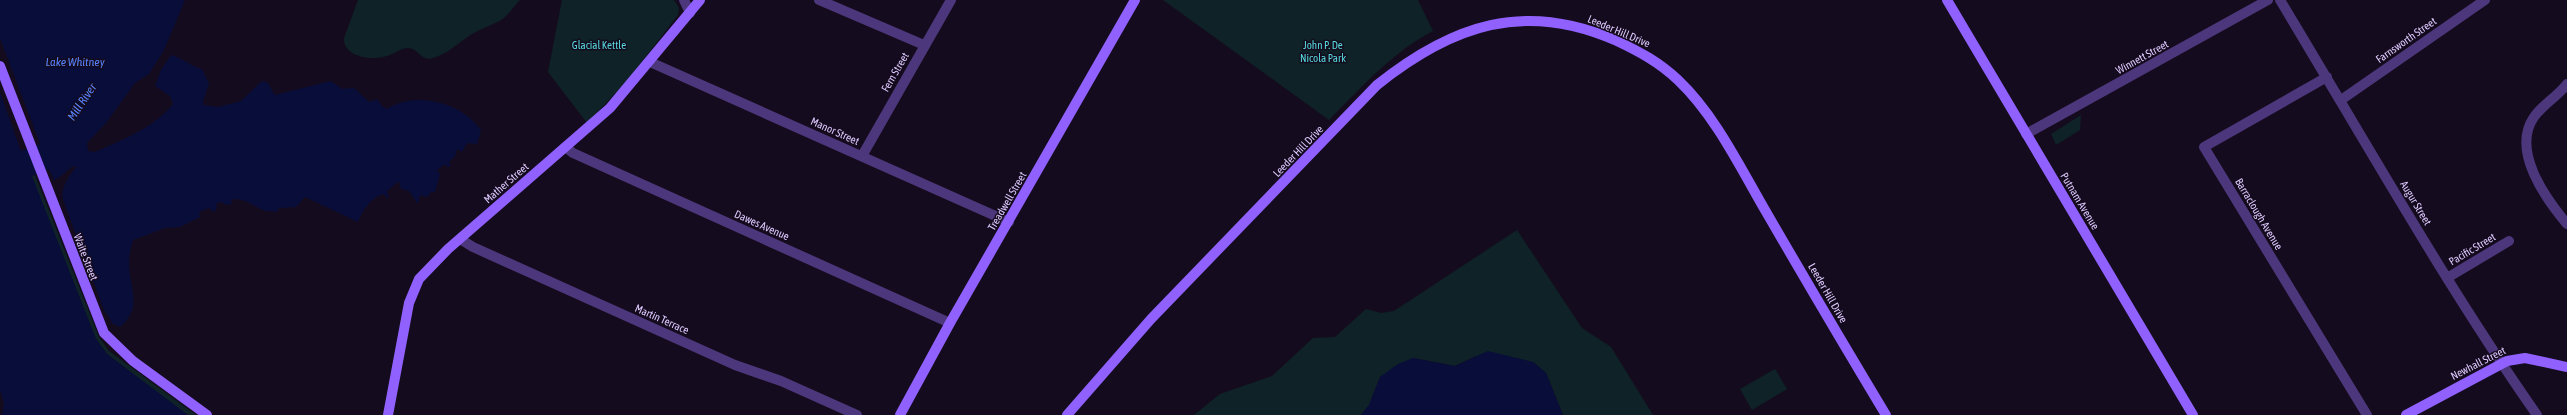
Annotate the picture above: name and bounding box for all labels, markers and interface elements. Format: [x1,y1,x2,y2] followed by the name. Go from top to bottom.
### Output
[1586,12,1652,50] street label: Leeder Hill Drive
[2374,15,2438,65] street label: Farnsworth Street
[2114,38,2170,76] street label: Winnett Street
[572,39,626,51] park label: Glacial Kettle
[1300,39,1346,64] park label: John P. De Nicola Park
[879,50,911,94] street label: Fern Street
[45,55,105,69] water label: Lake Whitney
[65,81,100,123] water label: Mill River
[809,115,861,147] street label: Manor Street
[1271,123,1325,179] street label: Leeder Hill Drive
[481,160,531,206] street label: Mather Street
[985,170,1029,232] street label: Treadwell Street
[2058,170,2102,232] street label: Putnam Avenue
[2233,176,2285,252] street label: Barraclough Avenue
[2398,179,2434,227] street label: Augur Street
[733,208,791,242] street label: Dawes Avenue
[2447,230,2497,268] street label: Pacific Street
[72,232,100,282] street label: Waite Street
[1806,261,1850,325] street label: Leeder Hill Drive
[633,302,691,336] street label: Martin Terrace
[2449,344,2507,382] street label: Newhall Street

